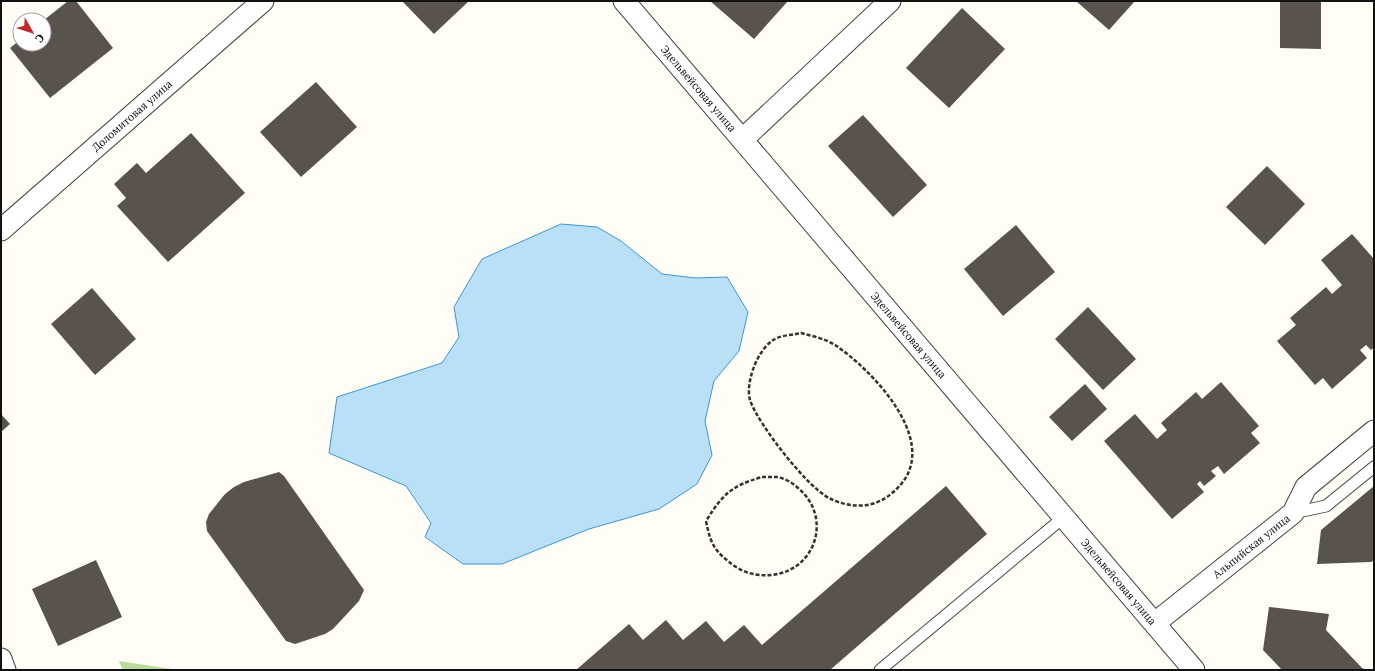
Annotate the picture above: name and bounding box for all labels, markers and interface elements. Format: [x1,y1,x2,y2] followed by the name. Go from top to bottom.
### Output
[12,12,52,52] north arrow
[32,31,47,45] text: С
[658,42,740,135] street label: Эдельвейсовая улица
[89,76,175,154] street label: Доломитовая улица
[868,289,950,382] street label: Эдельвейсовая улица
[1210,511,1293,581] street label: Альпийская улица
[1078,536,1160,628] street label: Эдельвейсовая улица

